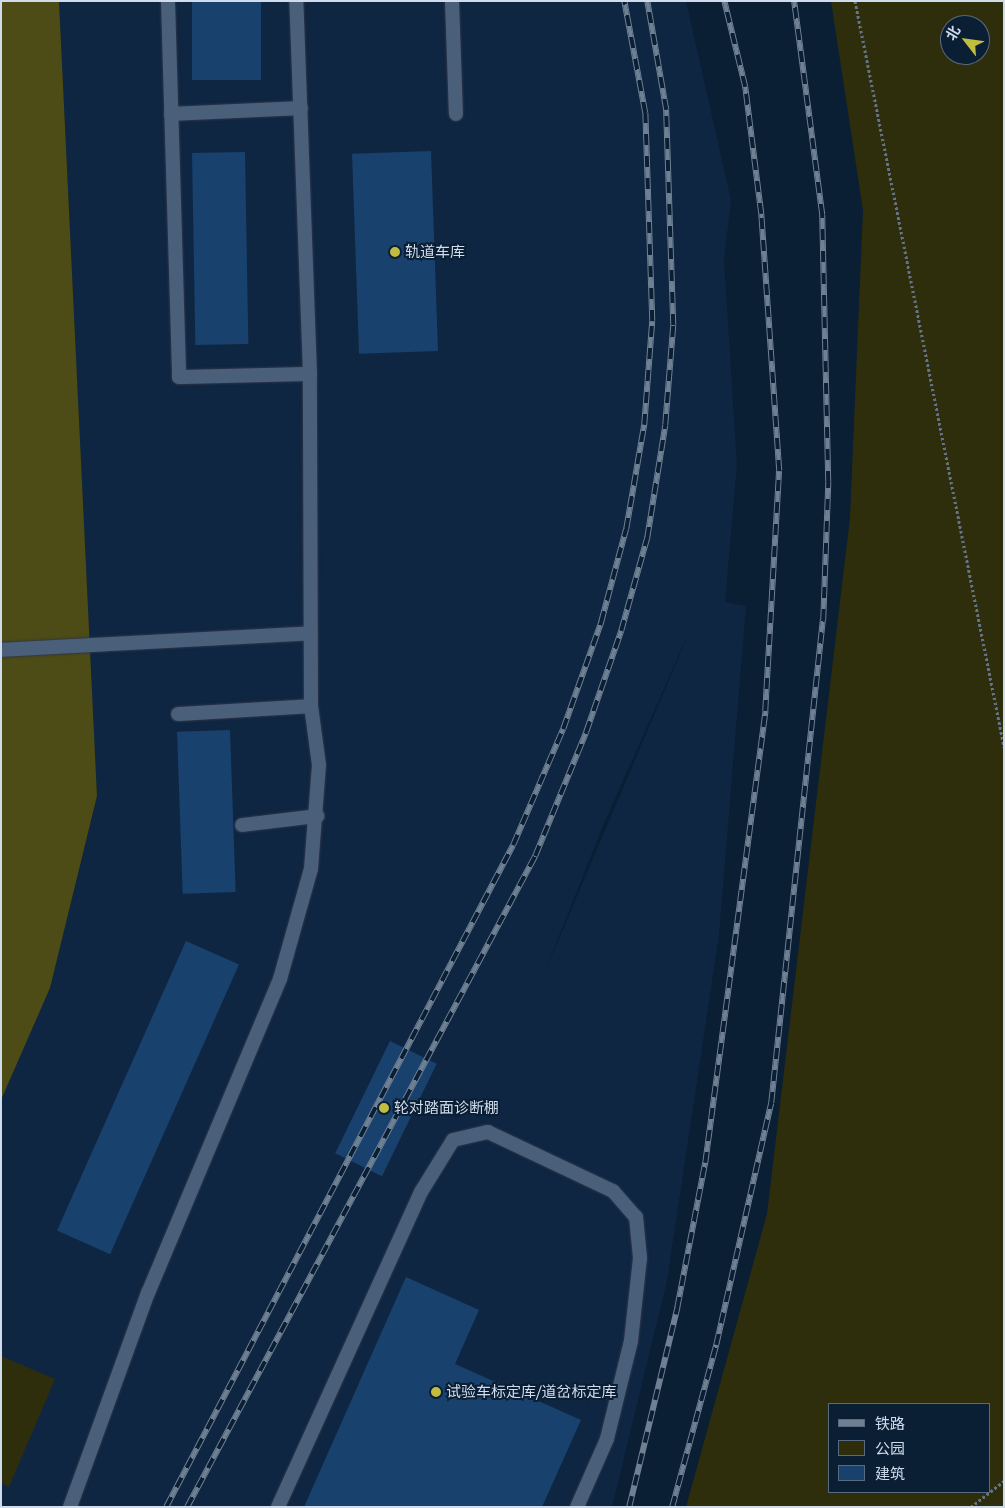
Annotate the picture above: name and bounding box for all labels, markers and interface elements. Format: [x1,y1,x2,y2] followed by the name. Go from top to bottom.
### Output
[940,15,990,65] north arrow
[942,23,963,43] text: 北
[405,243,465,261] place label: 轨道车库
[389,246,401,258] marker: 轨道车库
[394,1099,499,1117] place label: 轮对踏面诊断棚
[378,1102,390,1114] marker: 轮对踏面诊断棚
[446,1383,617,1401] place label: 试验车标定库/道岔标定库
[430,1386,442,1398] marker: 试验车标定库/道岔标定库
[828,1403,990,1493] legend
[875,1415,905,1432] text: 铁路
[875,1440,905,1457] text: 公园
[875,1465,905,1482] text: 建筑

